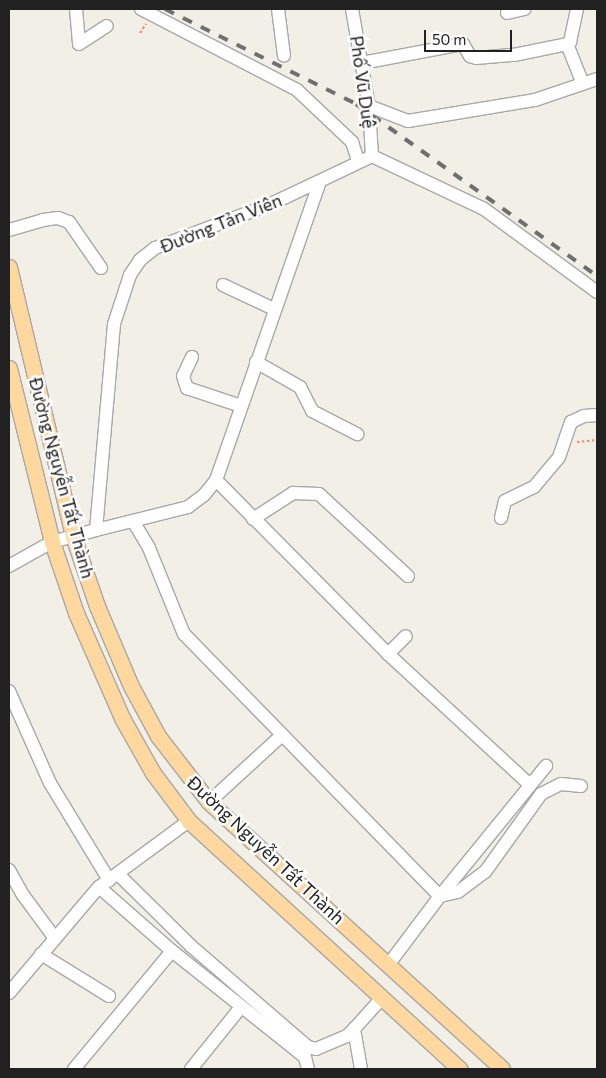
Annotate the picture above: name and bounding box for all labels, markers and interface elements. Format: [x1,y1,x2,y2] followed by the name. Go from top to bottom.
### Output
[426,20,514,52] scale bar
[432,30,466,48] text: 50 m
[346,34,380,130] street label: Phố Vũ Duệ
[157,189,285,257] street label: Đường Tản Viên
[25,375,99,581] street label: Đường Nguyễn Tất Thành
[183,771,349,929] street label: Đường Nguyễn Tất Thành

